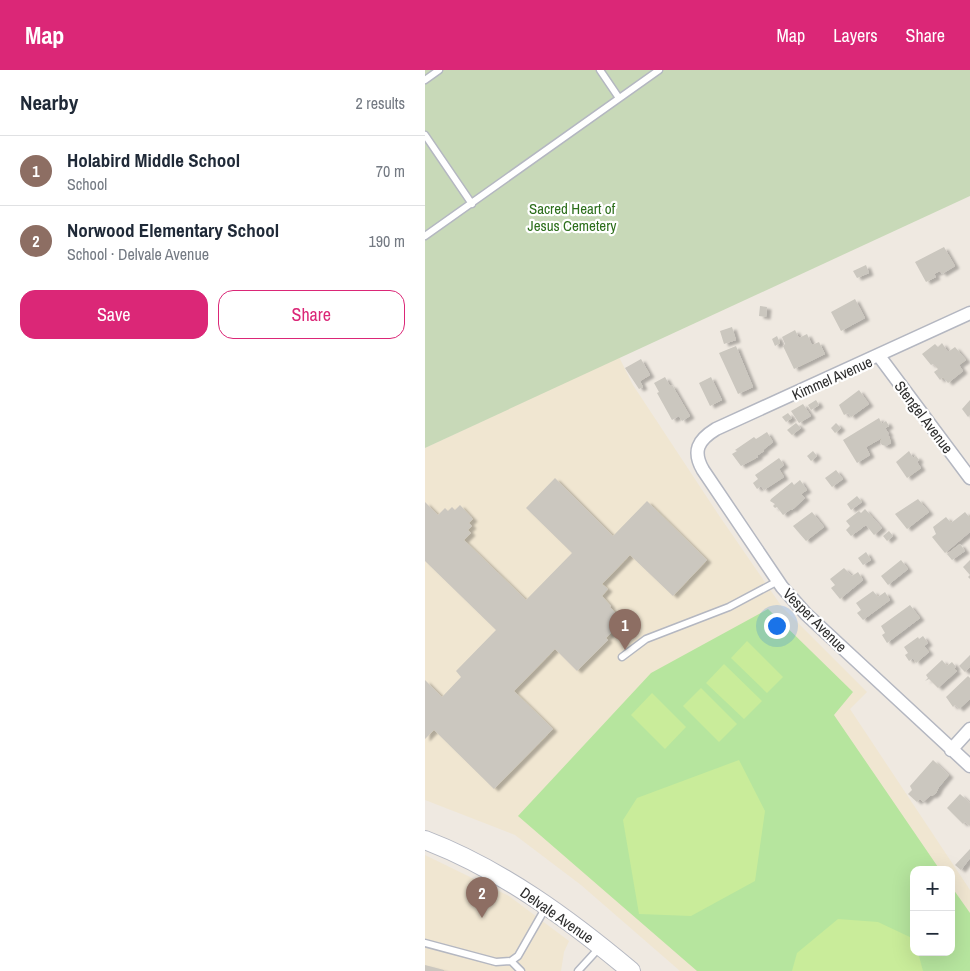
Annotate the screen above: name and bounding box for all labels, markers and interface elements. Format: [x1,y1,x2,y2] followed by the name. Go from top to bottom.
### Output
[25,19,64,51] text: Map
[777,23,805,48] text: Map
[833,23,878,48] text: Layers
[906,23,945,48] text: Share
[20,88,78,117] text: Nearby
[355,92,405,114] text: 2 results
[67,147,240,173] text: Holabird Middle School
[32,160,40,182] text: 1
[376,160,405,182] text: 70 m
[67,173,107,195] text: School
[528,198,617,236] park label: Sacred Heart of Jesus Cemetery
[67,217,279,243] text: Norwood Elementary School
[32,230,40,252] text: 2
[369,230,405,252] text: 190 m
[67,243,209,265] text: School · Delvale Avenue
[20,290,208,339] button: Save
[218,290,405,339] button: Share
[788,351,876,405] street label: Kimmel Avenue
[890,376,958,458] street label: Stengel Avenue
[778,583,852,657] street label: Vesper Avenue
[609,609,641,650] pin: 1
[764,613,790,639] your location
[910,866,955,956] map controls
[910,866,955,911] button: +
[466,877,498,918] pin: 2
[516,882,598,948] street label: Delvale Avenue
[910,911,955,956] button: −

